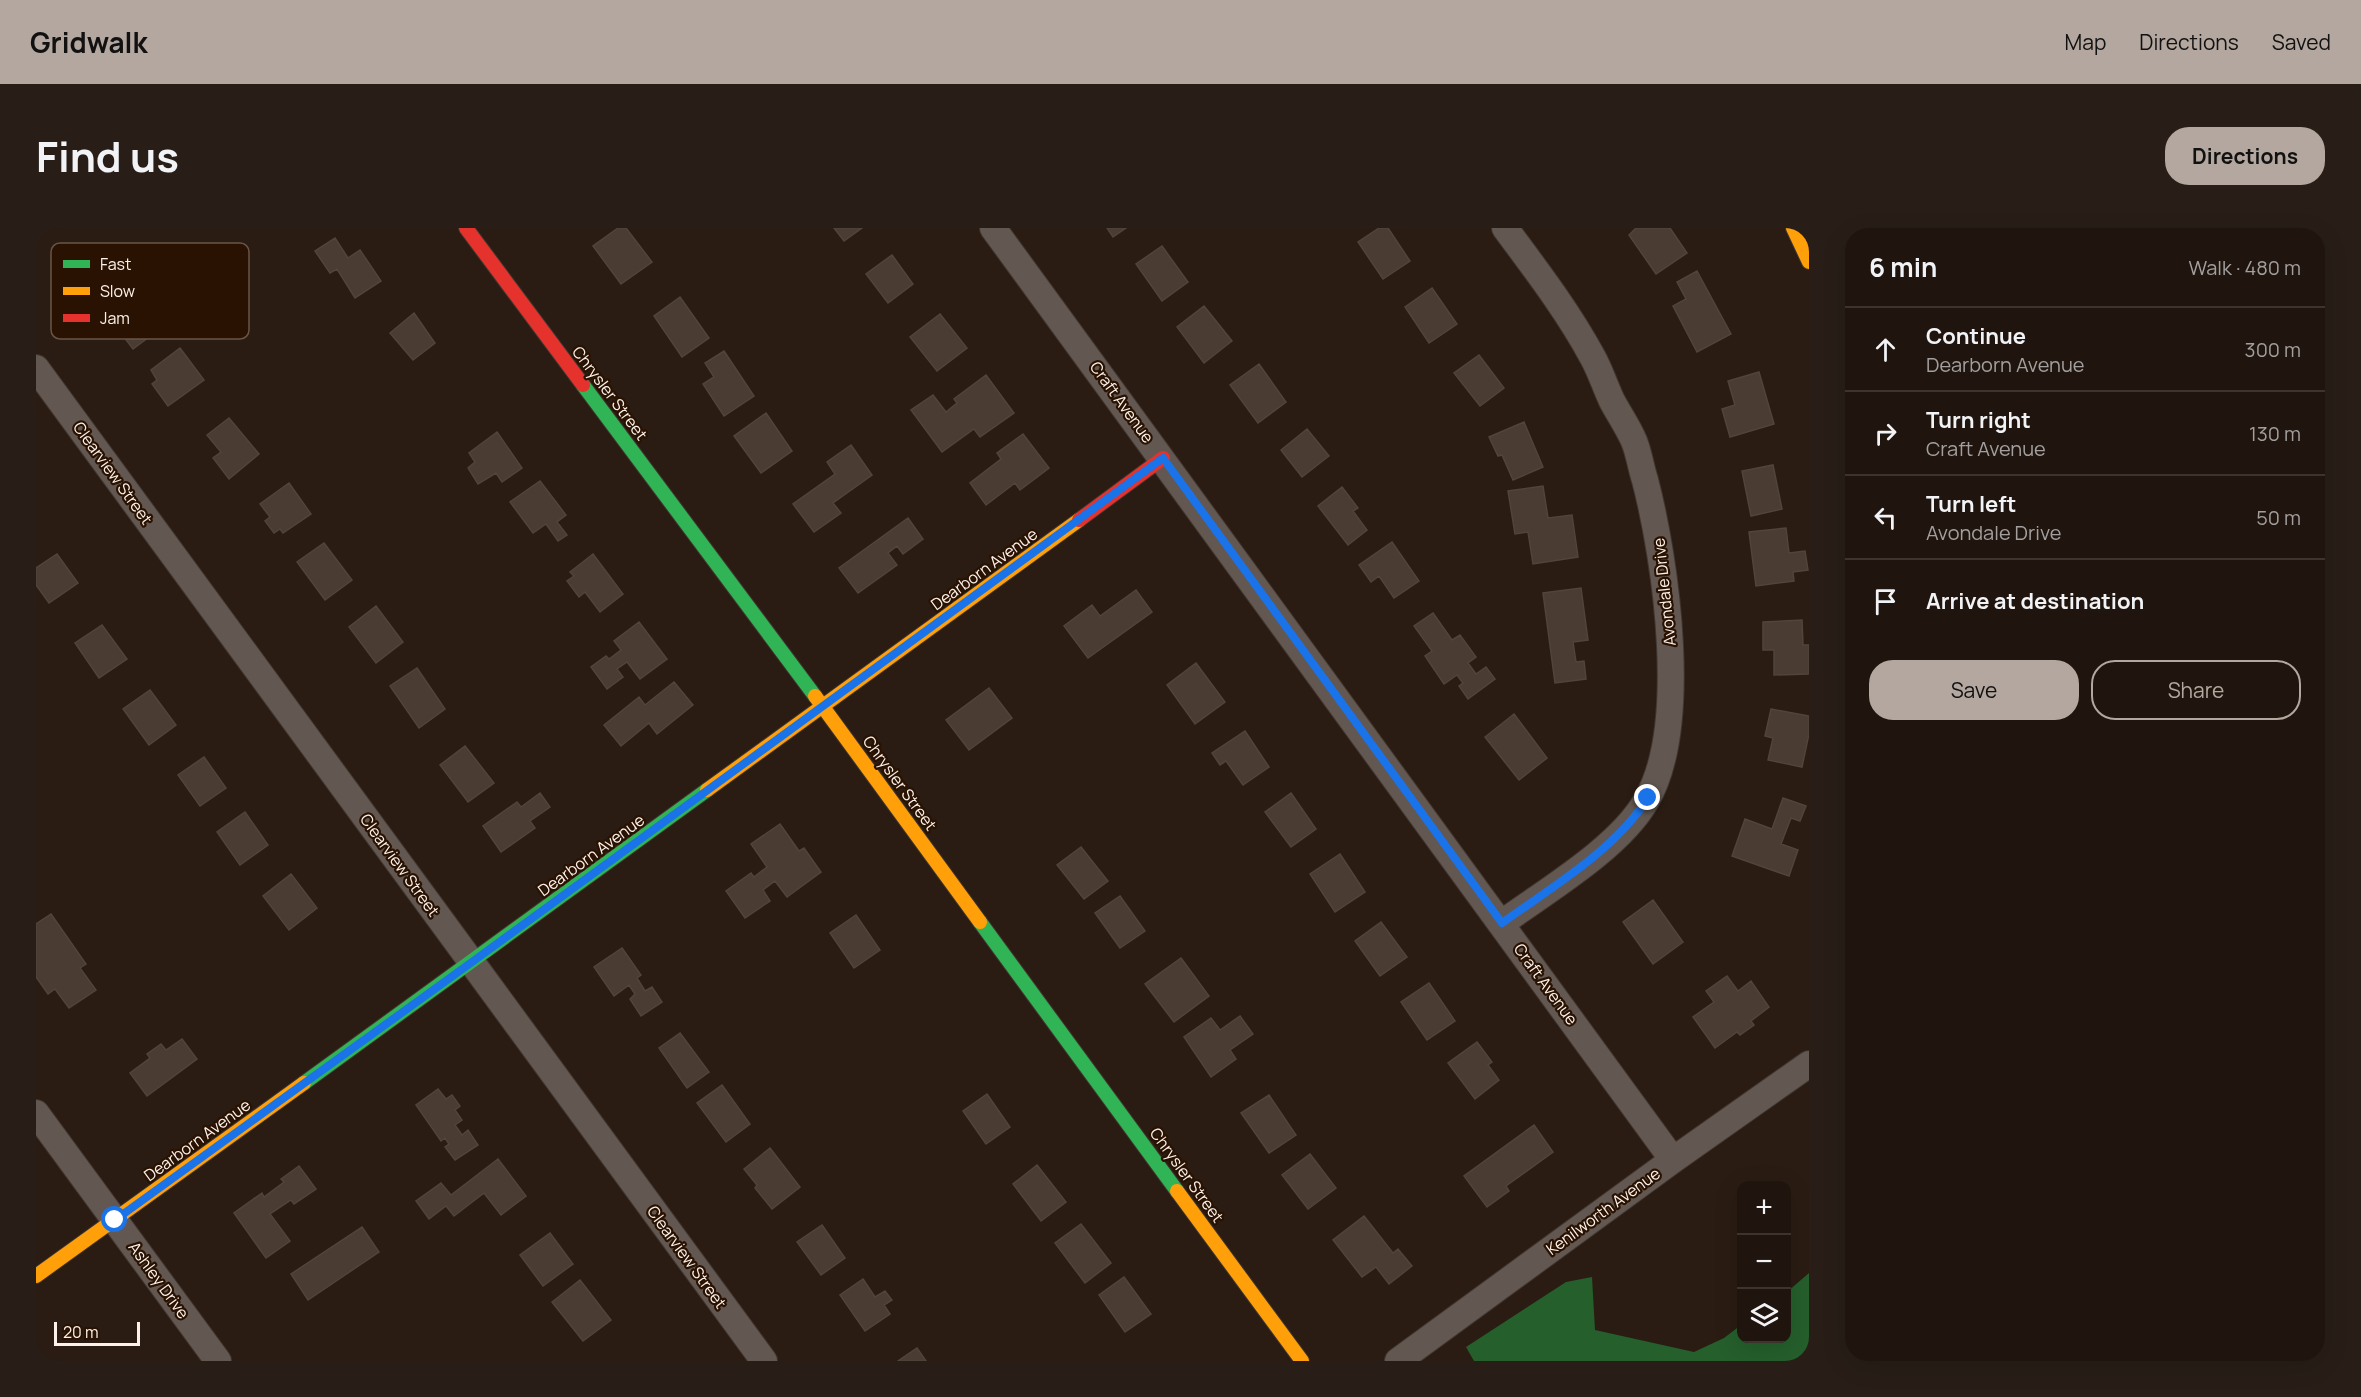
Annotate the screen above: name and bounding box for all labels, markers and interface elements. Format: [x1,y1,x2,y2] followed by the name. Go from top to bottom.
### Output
[30,23,147,61] text: Gridwalk
[2065,28,2106,56] text: Map
[2139,28,2239,56] text: Directions
[2272,28,2331,56] text: Saved
[36,127,179,185] text: Find us
[2165,127,2325,185] button: Directions
[51,243,249,339] legend
[1869,249,1937,285] text: 6 min
[100,253,131,275] text: Fast
[2188,254,2301,281] text: Walk · 480 m
[100,280,135,302] text: Slow
[100,307,130,329] text: Jam
[1926,321,2026,351] text: Continue
[1869,333,1902,366] icon: ahead
[2245,336,2301,363] text: 300 m
[567,341,653,445] street label: Chrysler Street
[1926,351,2084,378] text: Dearborn Avenue
[1085,357,1159,447] street label: Craft Avenue
[1926,405,2031,435] text: Turn right
[68,417,158,529] street label: Clearview Street
[1869,417,1902,450] icon: right
[2249,420,2301,447] text: 130 m
[1926,435,2046,462] text: Craft Avenue
[1926,489,2016,519] text: Turn left
[1869,501,1902,534] icon: left
[2256,504,2301,531] text: 50 m
[1926,519,2061,546] text: Avondale Drive
[926,523,1042,615] street label: Dearborn Avenue
[1647,537,1681,647] street label: Avondale Drive
[1869,585,1902,618] icon: arrive
[1926,586,2144,616] text: Arrive at destination
[1869,660,2079,720] button: Save
[2091,660,2301,720] button: Share
[858,731,942,835] street label: Chrysler Street
[1634,784,1660,810] route end
[355,809,445,921] street label: Clearview Street
[533,809,649,901] street label: Dearborn Avenue
[1509,939,1583,1029] street label: Craft Avenue
[139,1094,255,1186] street label: Dearborn Avenue
[1145,1123,1229,1227] street label: Chrysler Street
[1542,1162,1664,1260] street label: Kenilworth Avenue
[1737,1181,1791,1343] map controls
[1737,1181,1791,1235] button: +
[642,1201,732,1313] street label: Clearview Street
[101,1206,127,1232] route start
[1737,1235,1791,1289] button: −
[124,1237,194,1323] street label: Ashley Drive
[1737,1289,1791,1343] button: layers
[54,1319,140,1346] scale bar
[63,1321,99,1343] text: 20 m

